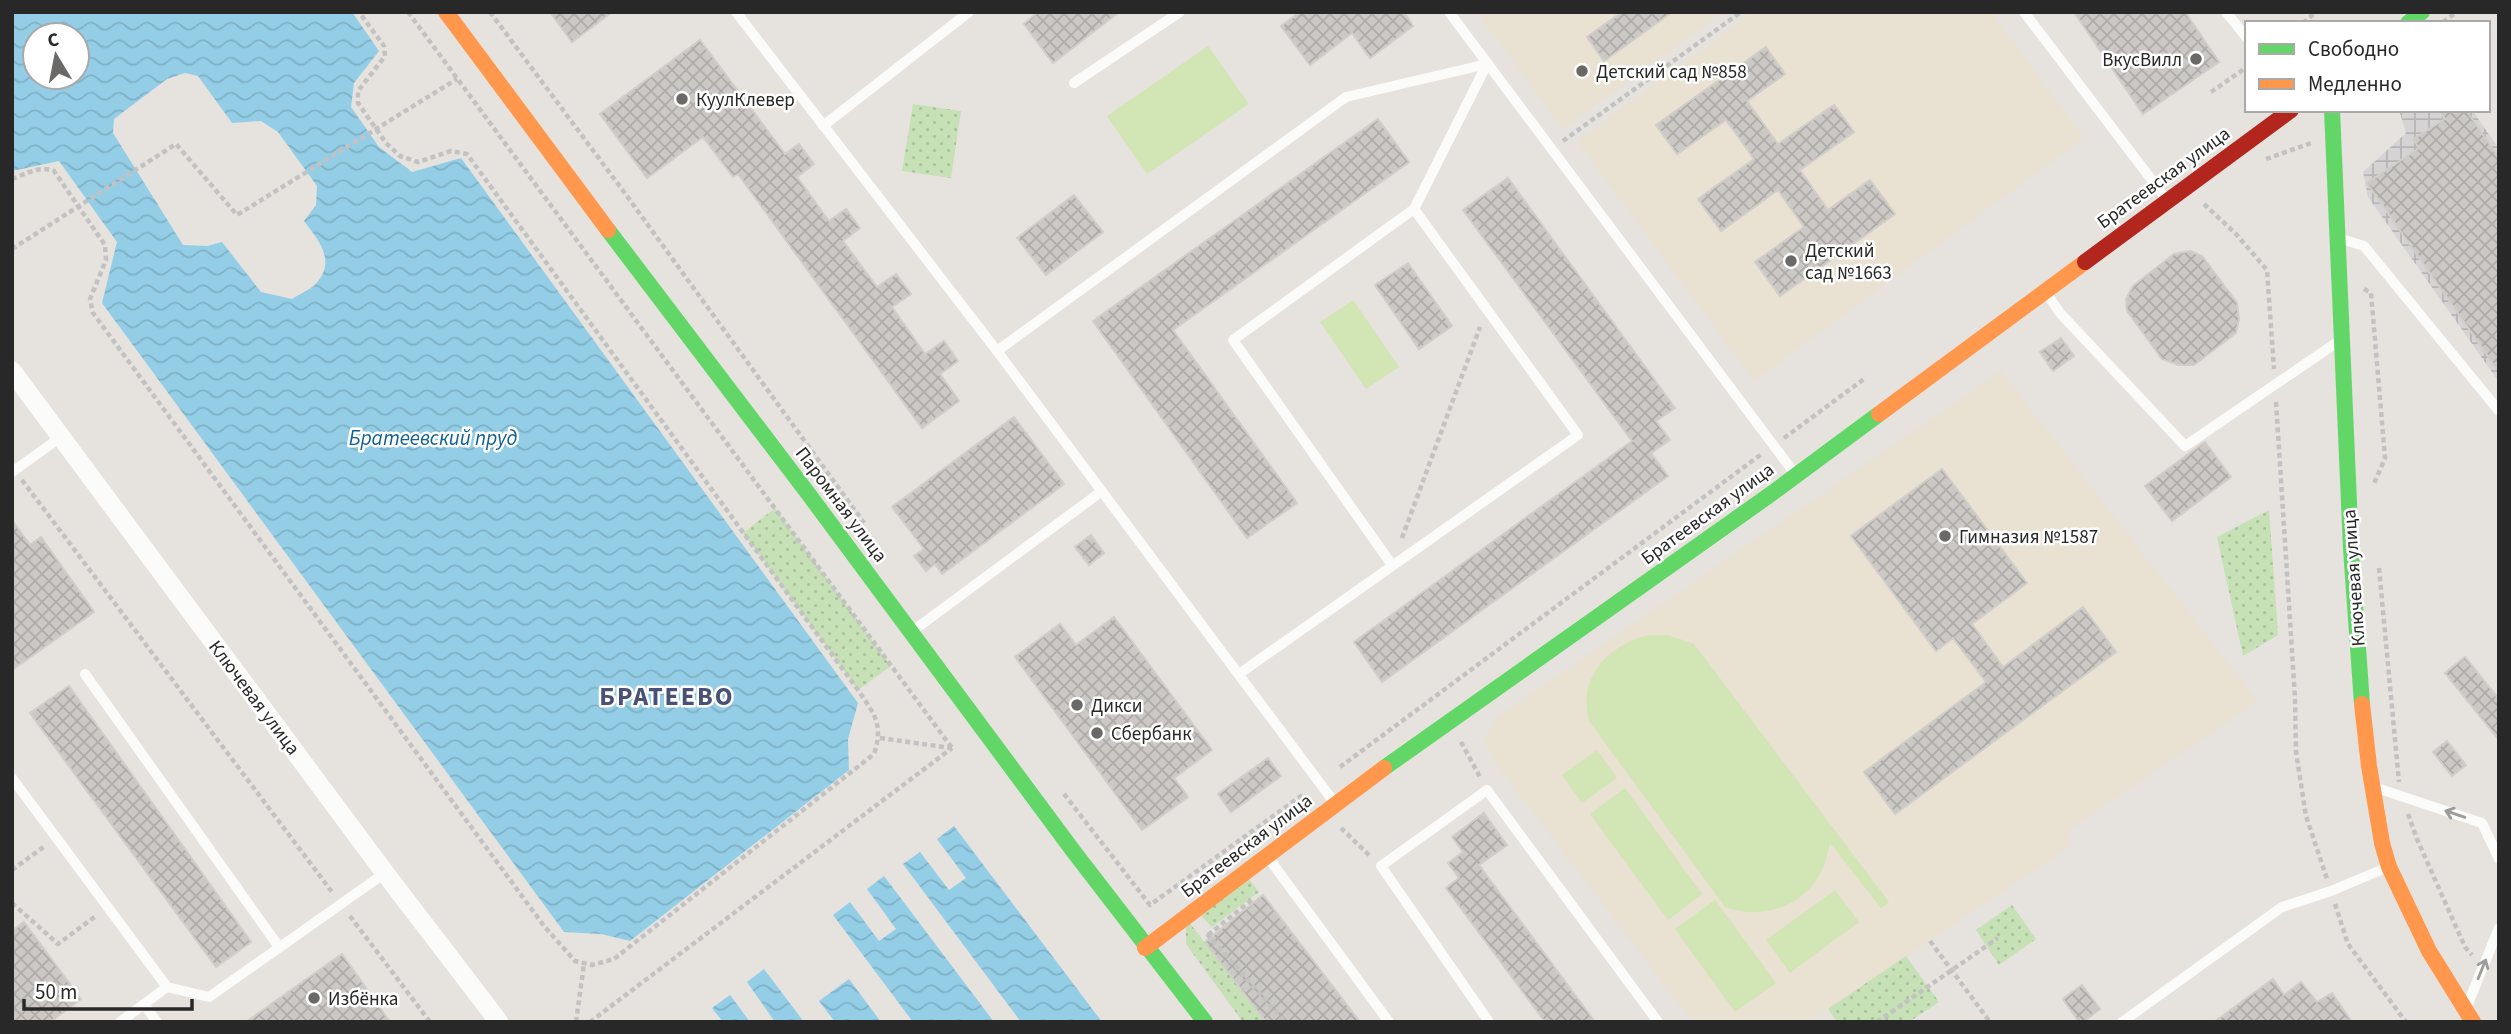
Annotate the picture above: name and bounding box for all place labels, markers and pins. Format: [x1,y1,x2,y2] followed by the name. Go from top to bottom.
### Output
[2102,47,2182,74] place label: ВкусВилл
[2188,51,2204,67] marker: ВкусВилл
[1596,59,1747,86] place label: Детский сад №858
[1574,63,1590,79] marker: Детский сад №858
[696,87,795,114] place label: КуулКлевер
[674,91,690,107] marker: КуулКлевер
[1805,238,1892,287] place label: Детский сад №1663
[1783,253,1799,269] marker: Детский сад №1663
[1959,524,2098,551] place label: Гимназия №1587
[1937,528,1953,544] marker: Гимназия №1587
[1091,693,1142,720] place label: Дикси
[1069,697,1085,713] marker: Дикси
[1111,721,1192,748] place label: Сбербанк
[1089,725,1105,741] marker: Сбербанк
[328,986,398,1013] place label: Избёнка
[306,990,322,1006] marker: Избёнка

